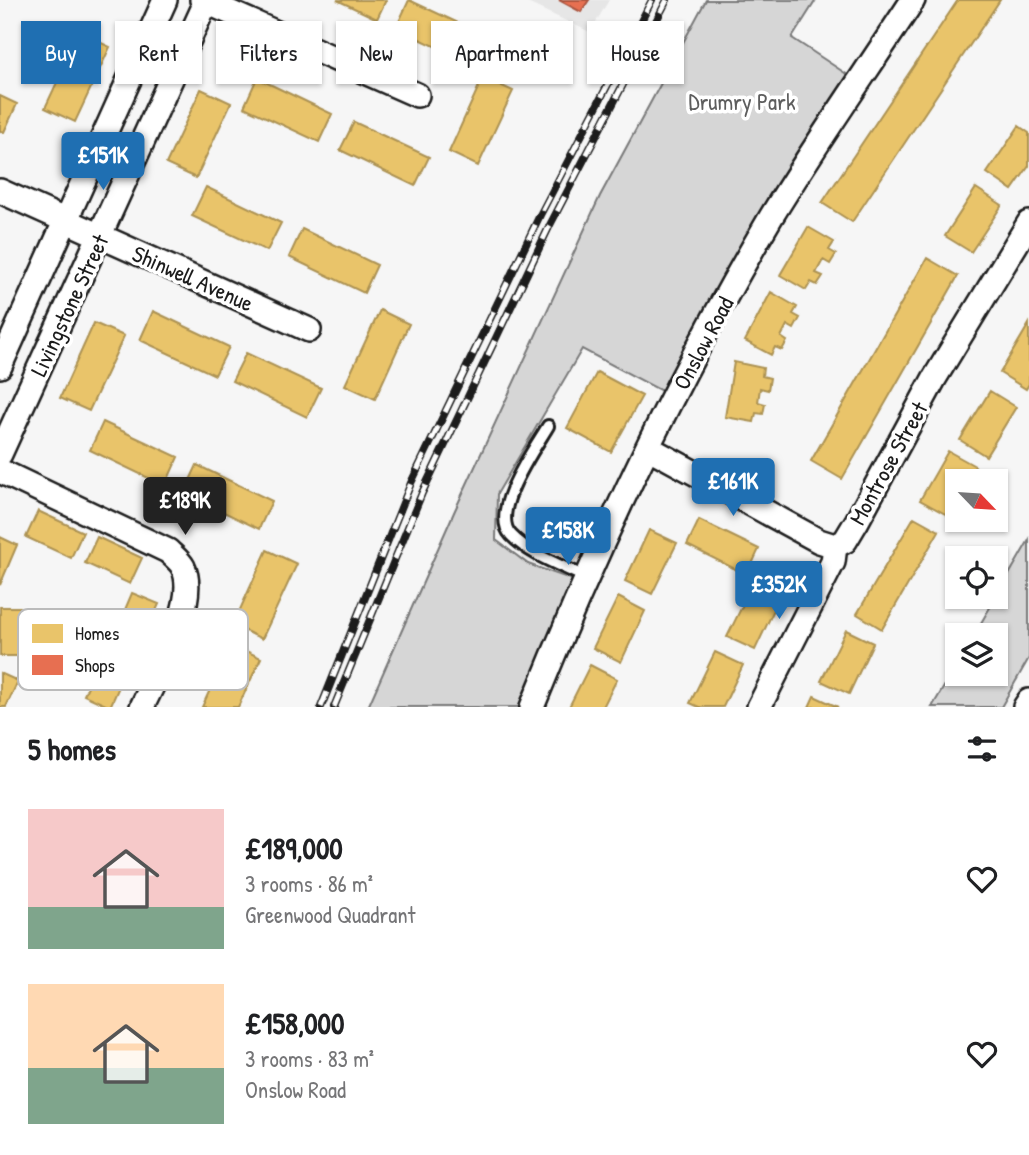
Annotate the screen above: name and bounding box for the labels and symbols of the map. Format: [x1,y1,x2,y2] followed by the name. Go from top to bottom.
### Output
[689,86,796,117] park label: Drumry Park
[54,132,152,192] pin: £151K
[23,228,116,381] street label: Livingstone Street
[128,238,258,318] street label: Shinwell Avenue
[666,291,740,395] street label: Onslow Road
[841,395,935,530] street label: Montrose Street
[684,458,782,518] pin: £161K
[945,469,1008,532] north arrow
[136,477,234,537] pin: £189K
[519,508,617,567] pin: £158K
[730,562,828,621] pin: £352K
[18,609,248,690] legend
[75,620,119,646] text: Homes
[75,652,115,678] text: Shops

